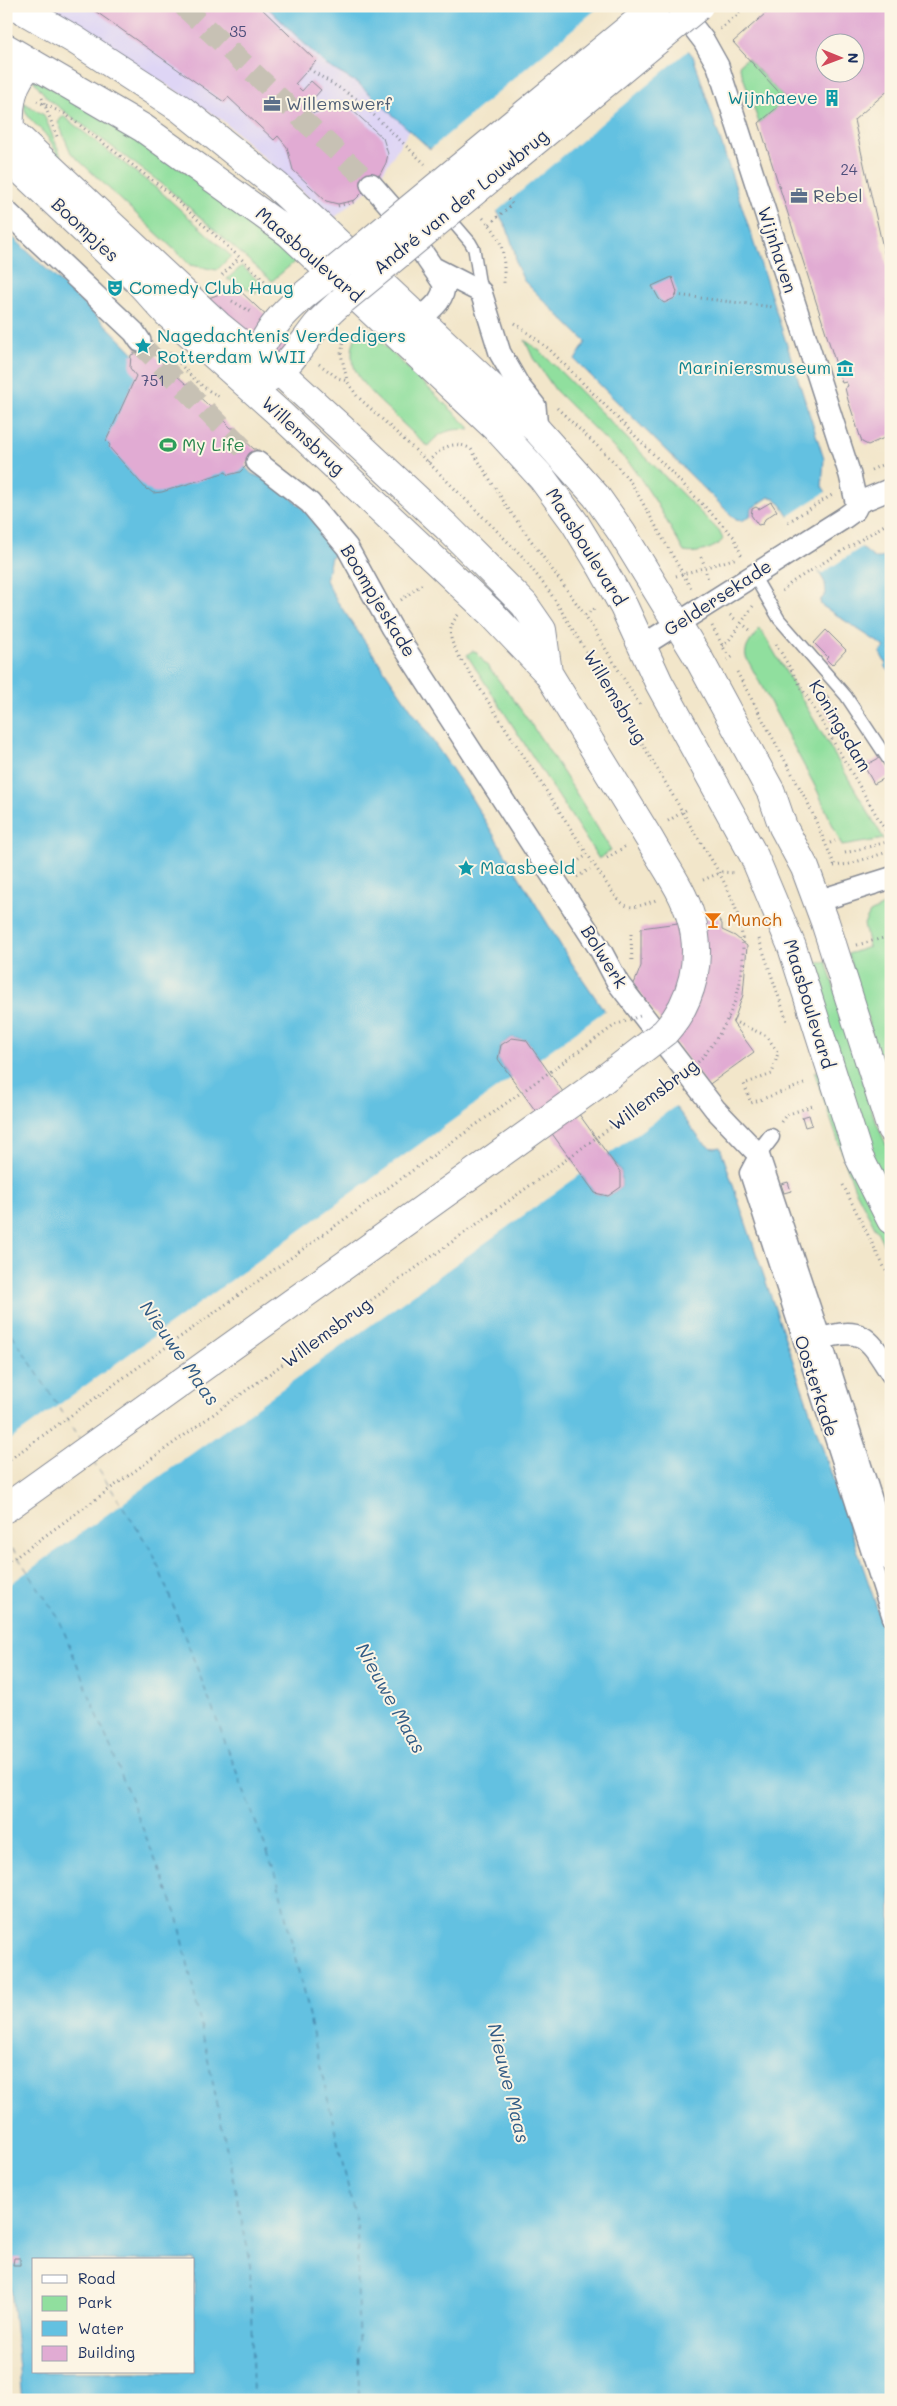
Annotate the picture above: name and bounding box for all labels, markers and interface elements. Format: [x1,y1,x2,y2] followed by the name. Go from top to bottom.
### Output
[229,21,247,41] house number: 35
[814,32,864,82] north arrow
[844,53,863,64] text: N
[727,85,818,109] place label: Wijnhaeve
[822,88,842,108] building icon: Wijnhaeve
[286,91,393,115] place label: Willemswerf
[262,94,282,114] office icon: Willemswerf
[368,123,553,279] street label: André van der Louwbrug
[840,159,858,179] house number: 24
[813,183,863,207] place label: Rebel
[789,186,809,206] office icon: Rebel
[47,192,125,267] street label: Boompjes
[251,201,368,307] street label: Maasboulevard
[753,203,803,296] street label: Wijnhaven
[129,275,293,299] place label: Comedy Club Haug
[105,278,125,298] theatre icon: Comedy Club Haug
[157,323,406,368] place label: Nagedachtenis Verdedigers Rotterdam WWII
[133,336,153,356] place icon: Nagedachtenis Verdedigers Rotterdam WWII
[678,355,831,379] place label: Mariniersmuseum
[835,358,855,378] museum icon: Mariniersmuseum
[141,370,165,390] house number: 751
[257,391,350,480] street label: Willemsbrug
[182,432,245,456] place label: My Life
[158,435,178,455] sports icon: My Life
[541,483,633,610] street label: Maasboulevard
[336,540,422,661] street label: Boompjeskade
[659,553,776,641] street label: Geldersekade
[578,645,653,748] street label: Willemsbrug
[804,675,878,776] street label: Koningsdam
[480,855,575,879] place label: Maasbeeld
[456,858,476,878] place icon: Maasbeeld
[727,907,782,931] place label: Munch
[703,910,723,930] bar icon: Munch
[576,920,634,993] street label: Bolwerk
[779,936,841,1071] street label: Maasboulevard
[604,1053,703,1135] street label: Willemsbrug
[277,1292,376,1373] street label: Willemsbrug
[135,1295,226,1410] water label: Nieuwe Maas
[789,1332,845,1439] street label: Oosterkade
[351,1638,432,1757] water label: Nieuwe Maas
[483,2020,536,2145] water label: Nieuwe Maas
[32,2258,195,2374] legend
[78,2268,115,2288] text: Road
[78,2292,112,2312] text: Park
[78,2318,124,2338] text: Water
[78,2342,135,2362] text: Building

